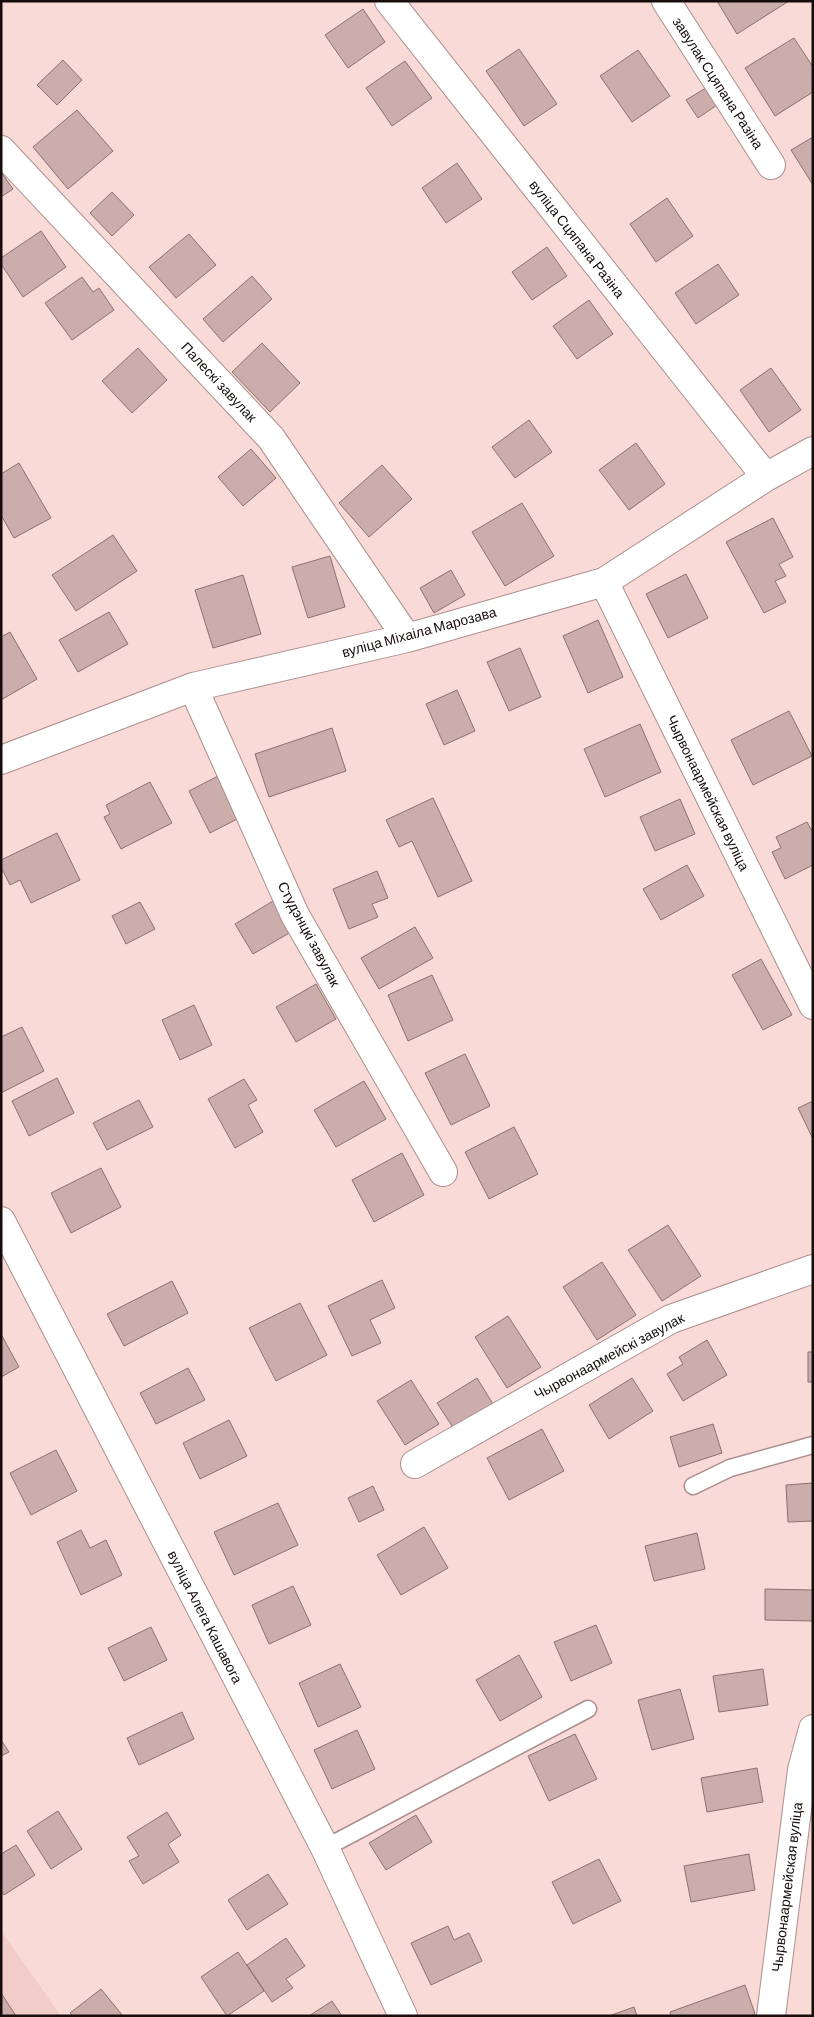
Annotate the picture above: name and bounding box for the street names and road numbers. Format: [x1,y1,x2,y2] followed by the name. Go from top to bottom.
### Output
[669,14,768,152] street label: завулак Сцяпана Разіна
[526,176,629,301] street label: вуліца Сцяпана Разіна
[178,338,261,426] street label: Палескі завулак
[340,603,498,660] street label: вуліца Міхаіла Марозава
[663,712,754,874] street label: Чырвонаармейская вуліца
[275,878,345,990] street label: Студэнцкі завулак
[531,1308,688,1402] street label: Чырвонаармейскі завулак
[165,1547,246,1686] street label: вуліца Алега Кашавога
[768,1801,805,1973] street label: Чырвонаармейская вуліца

